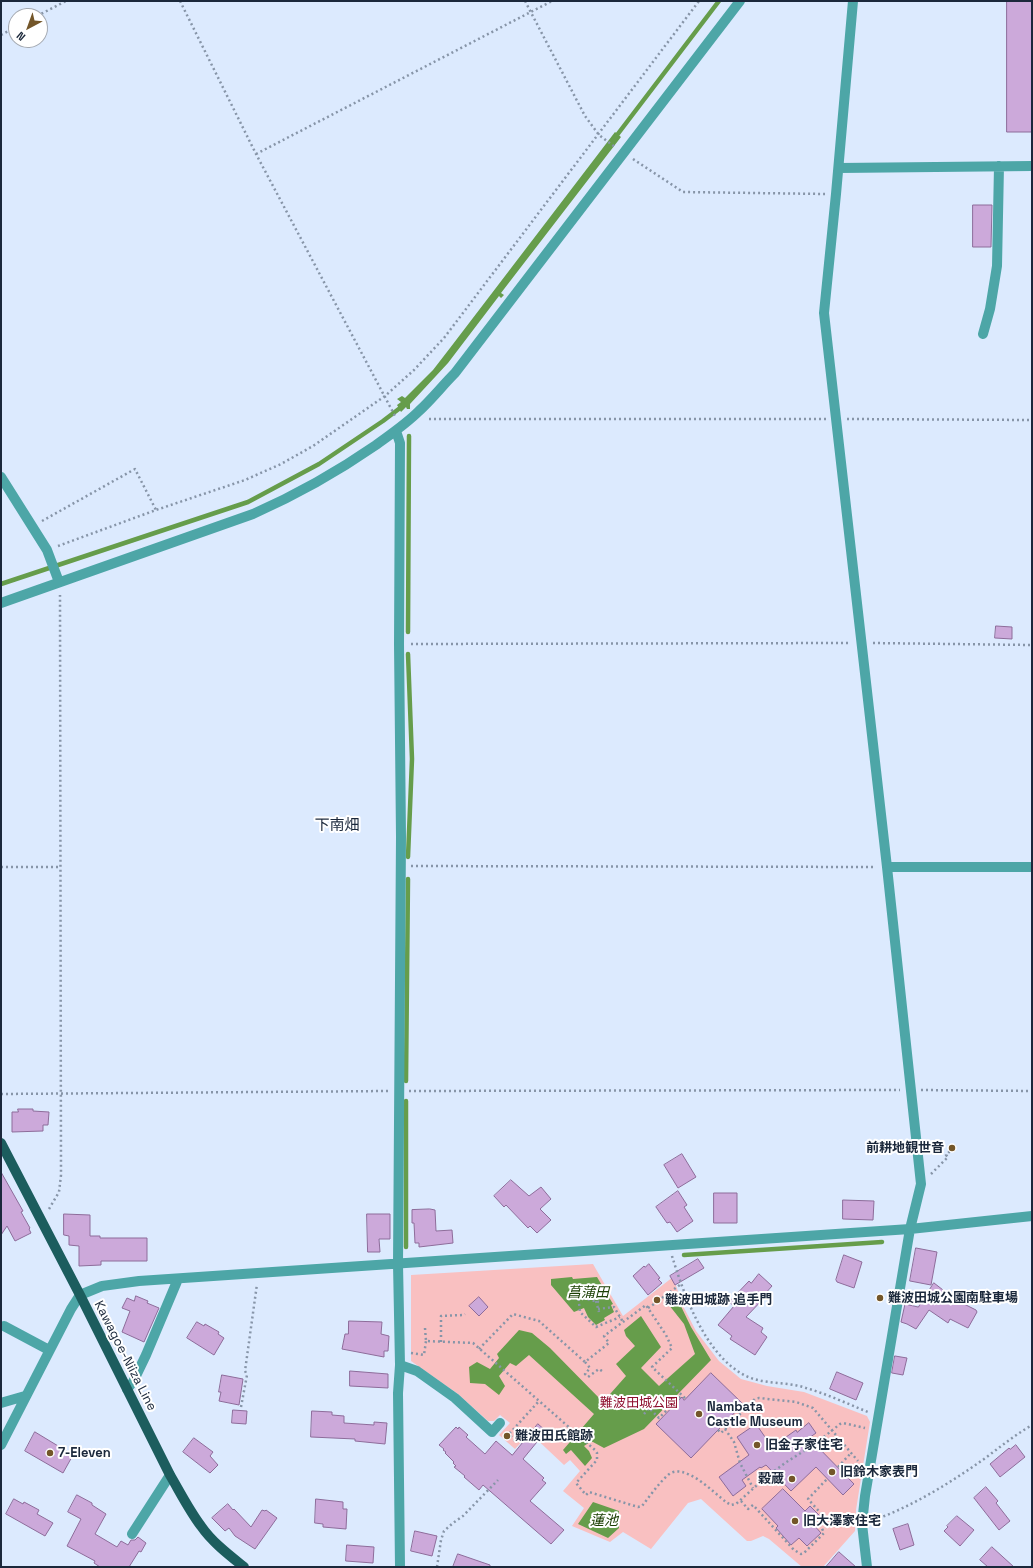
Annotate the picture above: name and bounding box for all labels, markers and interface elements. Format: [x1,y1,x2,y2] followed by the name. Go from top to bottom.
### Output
[8,8,48,48] north arrow
[13,29,28,44] text: N
[315,817,359,835] district label: 下南畑
[866,1140,944,1156] place label: 前耕地観世音
[947,1143,957,1153] marker: 前耕地観世音
[567,1285,609,1301] water label: 菖蒲田
[888,1290,1018,1306] place label: 難波田城公園南駐車場
[665,1292,772,1308] place label: 難波田城跡 追手門
[875,1293,885,1303] marker: 難波田城公園南駐車場
[652,1295,662,1305] marker: 難波田城跡 追手門
[90,1298,160,1414] street label: Kawagoe-Niiza Line
[600,1395,678,1411] park label: 難波田城公園
[707,1399,803,1430] place label: Nambata Castle Museum
[694,1409,704,1419] marker: Nambata Castle Museum
[515,1428,593,1444] place label: 難波田氏館跡
[502,1431,512,1441] marker: 難波田氏館跡
[765,1437,843,1453] place label: 旧金子家住宅
[752,1440,762,1450] marker: 旧金子家住宅
[58,1445,111,1461] place label: 7-Eleven
[45,1448,55,1458] marker: 7-Eleven
[840,1464,918,1480] place label: 旧鈴木家表門
[827,1467,837,1477] marker: 旧鈴木家表門
[758,1471,784,1487] place label: 穀蔵
[787,1474,797,1484] marker: 穀蔵
[590,1513,618,1529] water label: 蓮池
[803,1513,881,1529] place label: 旧大澤家住宅
[790,1516,800,1526] marker: 旧大澤家住宅

